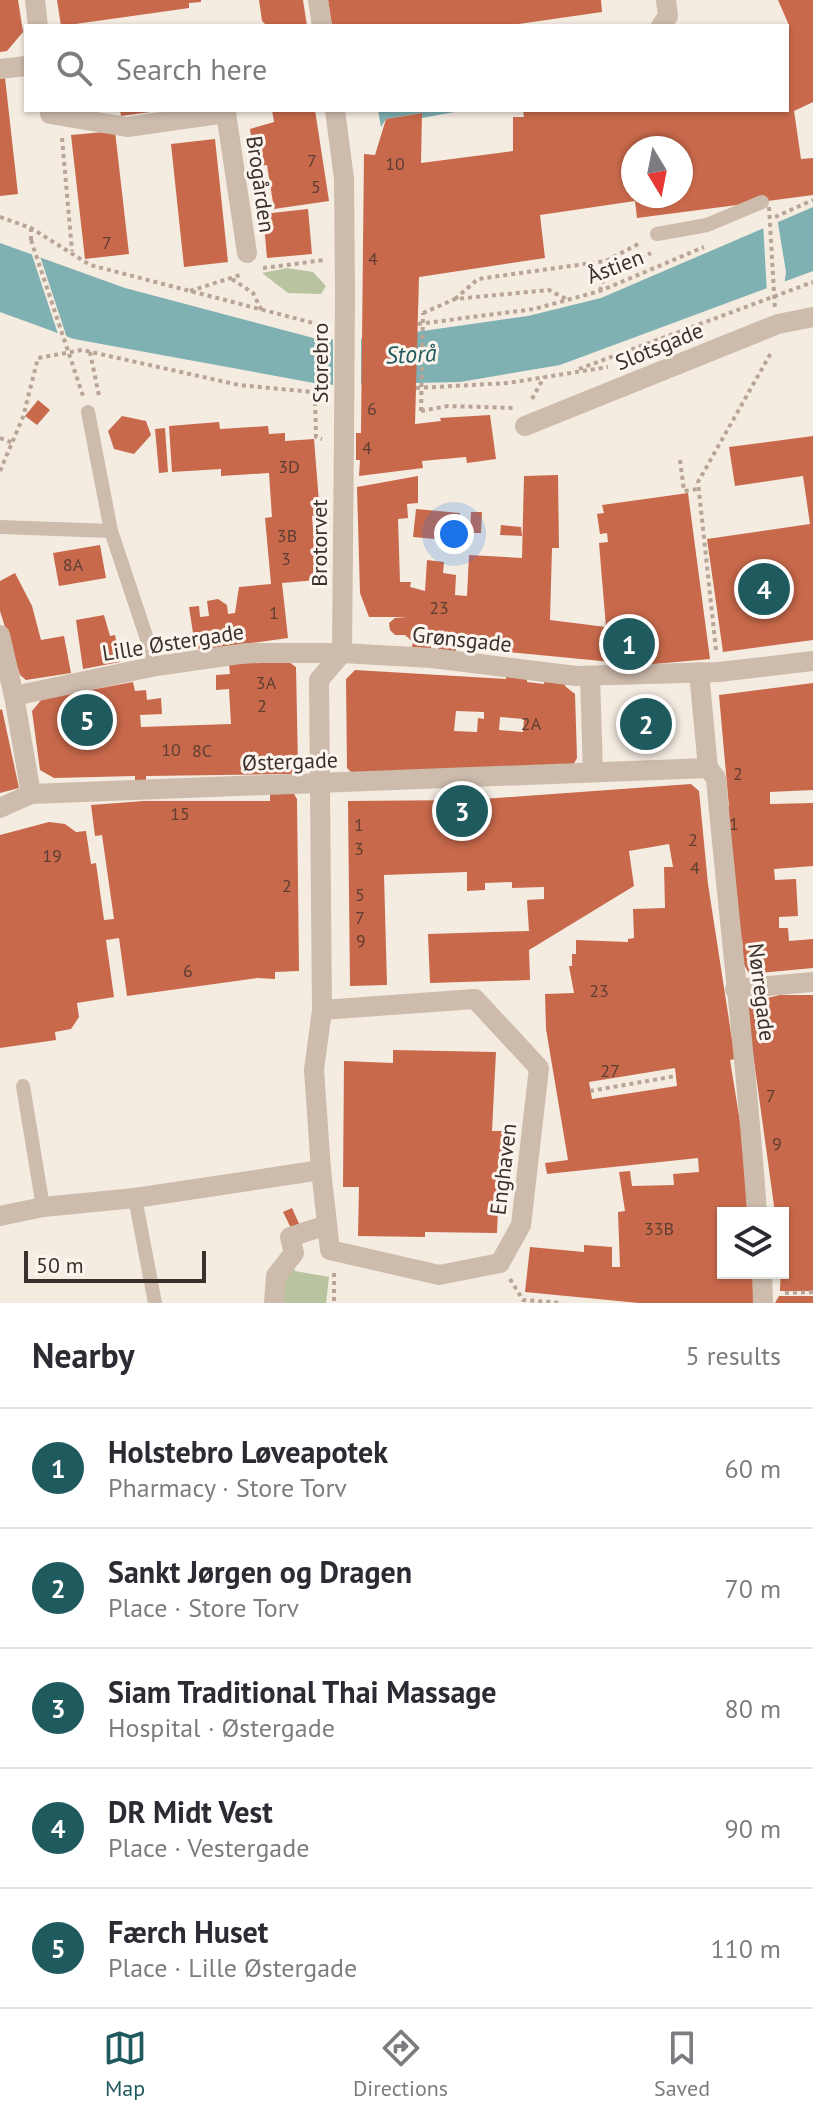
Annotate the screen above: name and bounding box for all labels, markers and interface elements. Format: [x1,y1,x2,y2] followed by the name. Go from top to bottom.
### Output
[24,24,789,112] search box
[52,46,96,90] icon: search
[116,49,267,88] text: Search here
[240,134,282,234] street label: Brogården
[621,136,693,208] north arrow
[307,149,317,172] house number: 7
[385,152,405,175] house number: 10
[311,175,321,198] house number: 5
[102,231,112,254] house number: 7
[583,242,647,290] street label: Åstien
[368,247,378,270] house number: 4
[611,316,707,376] street label: Slotsgade
[306,323,334,403] street label: Storebro
[385,337,438,371] water label: Storå
[367,397,377,420] house number: 6
[362,436,372,459] house number: 4
[278,455,300,478] house number: 3D
[305,499,333,587] street label: Brotorvet
[434,514,474,554] your location
[277,524,297,547] house number: 3B
[281,547,291,570] house number: 3
[63,553,84,576] house number: 8A
[738,559,790,619] pin: 4
[429,596,449,619] house number: 23
[269,601,279,624] house number: 1
[603,614,655,674] pin: 1
[100,617,246,667] street label: Lille Østergade
[411,620,513,658] street label: Grønsgade
[256,671,277,694] house number: 3A
[61,690,113,750] pin: 5
[257,694,267,717] house number: 2
[620,694,672,754] pin: 2
[521,712,542,735] house number: 2A
[161,738,181,761] house number: 10
[192,739,212,762] house number: 8C
[242,745,338,777] street label: Østergade
[733,762,743,785] house number: 2
[436,781,488,841] pin: 3
[170,802,190,825] house number: 15
[729,812,739,835] house number: 1
[354,813,364,836] house number: 1
[688,828,698,851] house number: 2
[354,837,364,860] house number: 3
[42,844,62,867] house number: 19
[690,856,700,879] house number: 4
[282,874,292,897] house number: 2
[355,883,365,906] house number: 5
[355,906,365,929] house number: 7
[356,929,366,952] house number: 9
[742,942,782,1042] street label: Nørregade
[183,959,193,982] house number: 6
[589,979,609,1002] house number: 23
[600,1059,620,1082] house number: 27
[766,1084,776,1107] house number: 7
[483,1122,523,1216] street label: Enghaven
[772,1132,782,1155] house number: 9
[717,1207,789,1279] map controls
[717,1207,789,1279] button: layers
[644,1217,674,1240] house number: 33B
[24,1247,206,1283] scale bar
[36,1251,84,1279] text: 50 m
[32,1333,134,1377] text: Nearby
[686,1339,781,1372] text: 5 results
[108,1432,388,1471] text: Holstebro Løveapotek
[51,1452,65,1485] text: 1
[725,1452,781,1485] text: 60 m
[108,1471,347,1504] text: Pharmacy · Store Torv
[108,1552,412,1591] text: Sankt Jørgen og Dragen
[51,1572,65,1605] text: 2
[725,1572,781,1605] text: 70 m
[108,1591,299,1624] text: Place · Store Torv
[108,1672,497,1711] text: Siam Traditional Thai Massage
[51,1692,65,1725] text: 3
[725,1692,781,1725] text: 80 m
[108,1711,335,1744] text: Hospital · Østergade
[108,1792,273,1831] text: DR Midt Vest
[51,1812,65,1845] text: 4
[725,1812,781,1845] text: 90 m
[108,1831,309,1864] text: Place · Vestergade
[108,1912,268,1951] text: Færch Huset
[51,1932,65,1965] text: 5
[710,1932,781,1965] text: 110 m
[108,1951,357,1984] text: Place · Lille Østergade
[103,2026,147,2102] tab: Map
[353,2026,448,2102] tab: Directions
[654,2026,710,2102] tab: Saved

